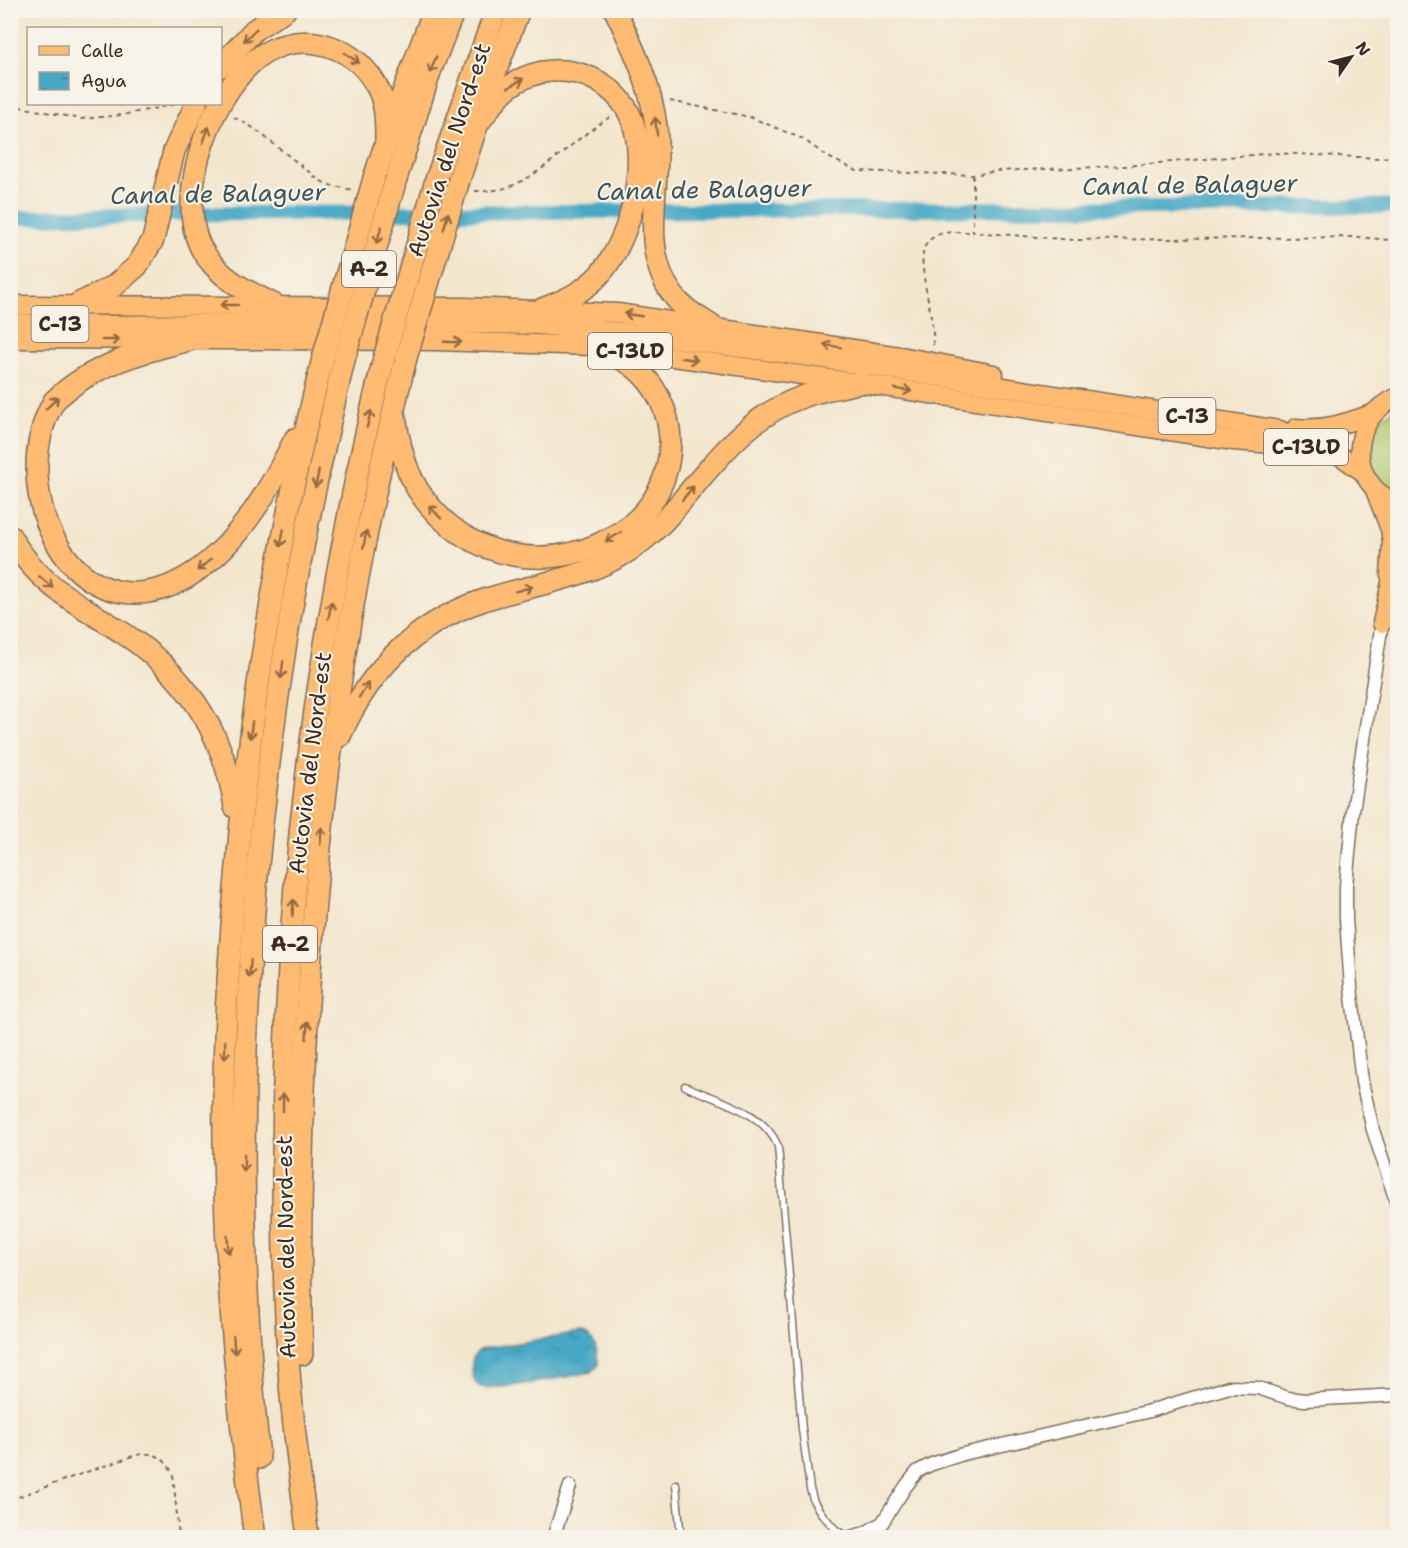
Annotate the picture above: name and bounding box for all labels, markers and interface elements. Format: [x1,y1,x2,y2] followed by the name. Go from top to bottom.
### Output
[27,27,222,105] legend
[1321,27,1381,87] north arrow
[242,28,257,43] one-way arrow
[1351,37,1375,60] text: N
[81,39,124,63] text: Calle
[401,39,497,261] street label: Autovia del Nord-est
[344,52,360,64] one-way arrow
[427,55,438,74] one-way arrow
[81,69,126,93] text: Agua
[507,76,524,88] one-way arrow
[650,117,661,136] one-way arrow
[202,126,213,145] one-way arrow
[1082,167,1299,203] water label: Canal de Balaguer
[596,172,813,208] water label: Canal de Balaguer
[110,176,327,212] water label: Canal de Balaguer
[441,212,452,231] one-way arrow
[373,225,384,244] one-way arrow
[342,251,396,287] road number: A-2
[219,299,239,311] one-way arrow
[32,306,88,342] road number: C-13
[624,310,644,321] one-way arrow
[588,333,672,369] road number: C-13LD
[100,334,120,345] one-way arrow
[442,336,462,347] one-way arrow
[822,340,842,351] one-way arrow
[679,354,698,365] one-way arrow
[892,385,912,396] one-way arrow
[45,396,60,411] one-way arrow
[1158,398,1216,434] road number: C-13
[364,410,375,429] one-way arrow
[1264,429,1348,465] road number: C-13LD
[310,469,322,488] one-way arrow
[682,485,695,501] one-way arrow
[428,504,443,519] one-way arrow
[276,528,287,547] one-way arrow
[360,530,371,550] one-way arrow
[605,531,622,543] one-way arrow
[196,558,212,571] one-way arrow
[38,575,54,588] one-way arrow
[514,583,533,594] one-way arrow
[325,601,336,620] one-way arrow
[282,650,338,876] street label: Autovia del Nord-est
[276,660,287,680] one-way arrow
[358,682,370,699] one-way arrow
[246,720,257,740] one-way arrow
[316,826,327,846] one-way arrow
[288,898,299,918] one-way arrow
[263,926,317,962] road number: A-2
[244,958,255,978] one-way arrow
[301,1021,312,1041] one-way arrow
[219,1040,230,1060] one-way arrow
[277,1093,289,1113] one-way arrow
[270,1135,302,1359] street label: Autovia del Nord-est
[238,1153,250,1173] one-way arrow
[222,1235,233,1255] one-way arrow
[228,1334,239,1354] one-way arrow

